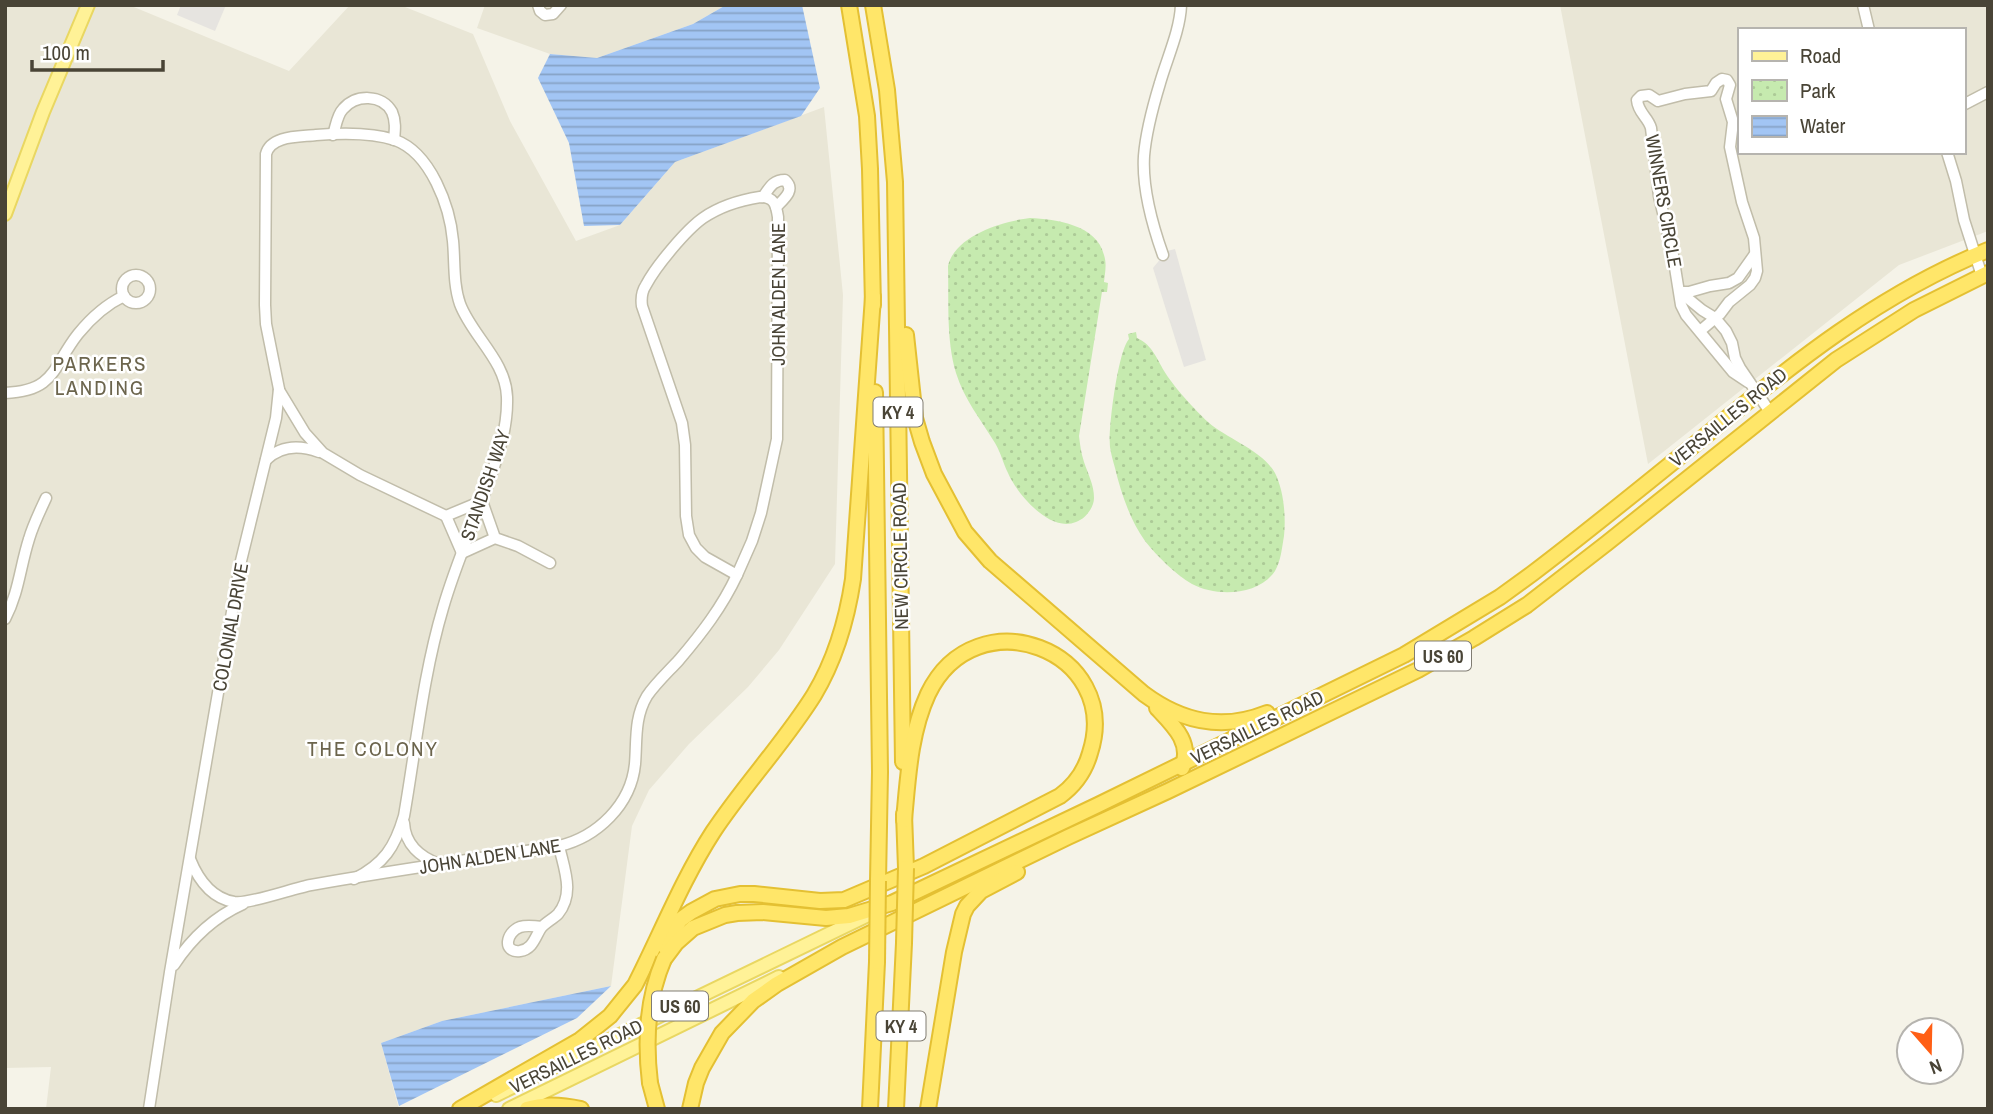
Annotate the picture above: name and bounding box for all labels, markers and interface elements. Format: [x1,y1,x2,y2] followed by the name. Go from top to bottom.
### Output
[32,28,163,72] scale bar
[1738,28,1965,154] legend
[42,38,90,67] text: 100 m
[1800,41,1841,70] text: Road
[1800,76,1836,105] text: Park
[1800,111,1846,140] text: Water
[1639,132,1689,270] street label: WINNERS CIRCLE
[765,223,791,365] street label: JOHN ALDEN LANE
[52,349,148,402] district label: PARKERS LANDING
[1664,361,1792,473] street label: VERSAILLES ROAD
[874,398,922,426] road number: KY 4
[454,425,516,544] street label: STANDISH WAY
[886,482,914,630] street label: NEW CIRCLE ROAD
[206,561,254,693] street label: COLONIAL DRIVE
[1415,642,1471,670] road number: US 60
[1186,684,1328,770] street label: VERSAILLES ROAD
[307,734,439,763] district label: THE COLONY
[417,832,563,880] street label: JOHN ALDEN LANE
[652,992,708,1021] road number: US 60
[876,1012,926,1041] road number: KY 4
[505,1013,647,1099] street label: VERSAILLES ROAD
[1895,1016,1965,1086] north arrow
[1926,1053,1946,1081] text: N

